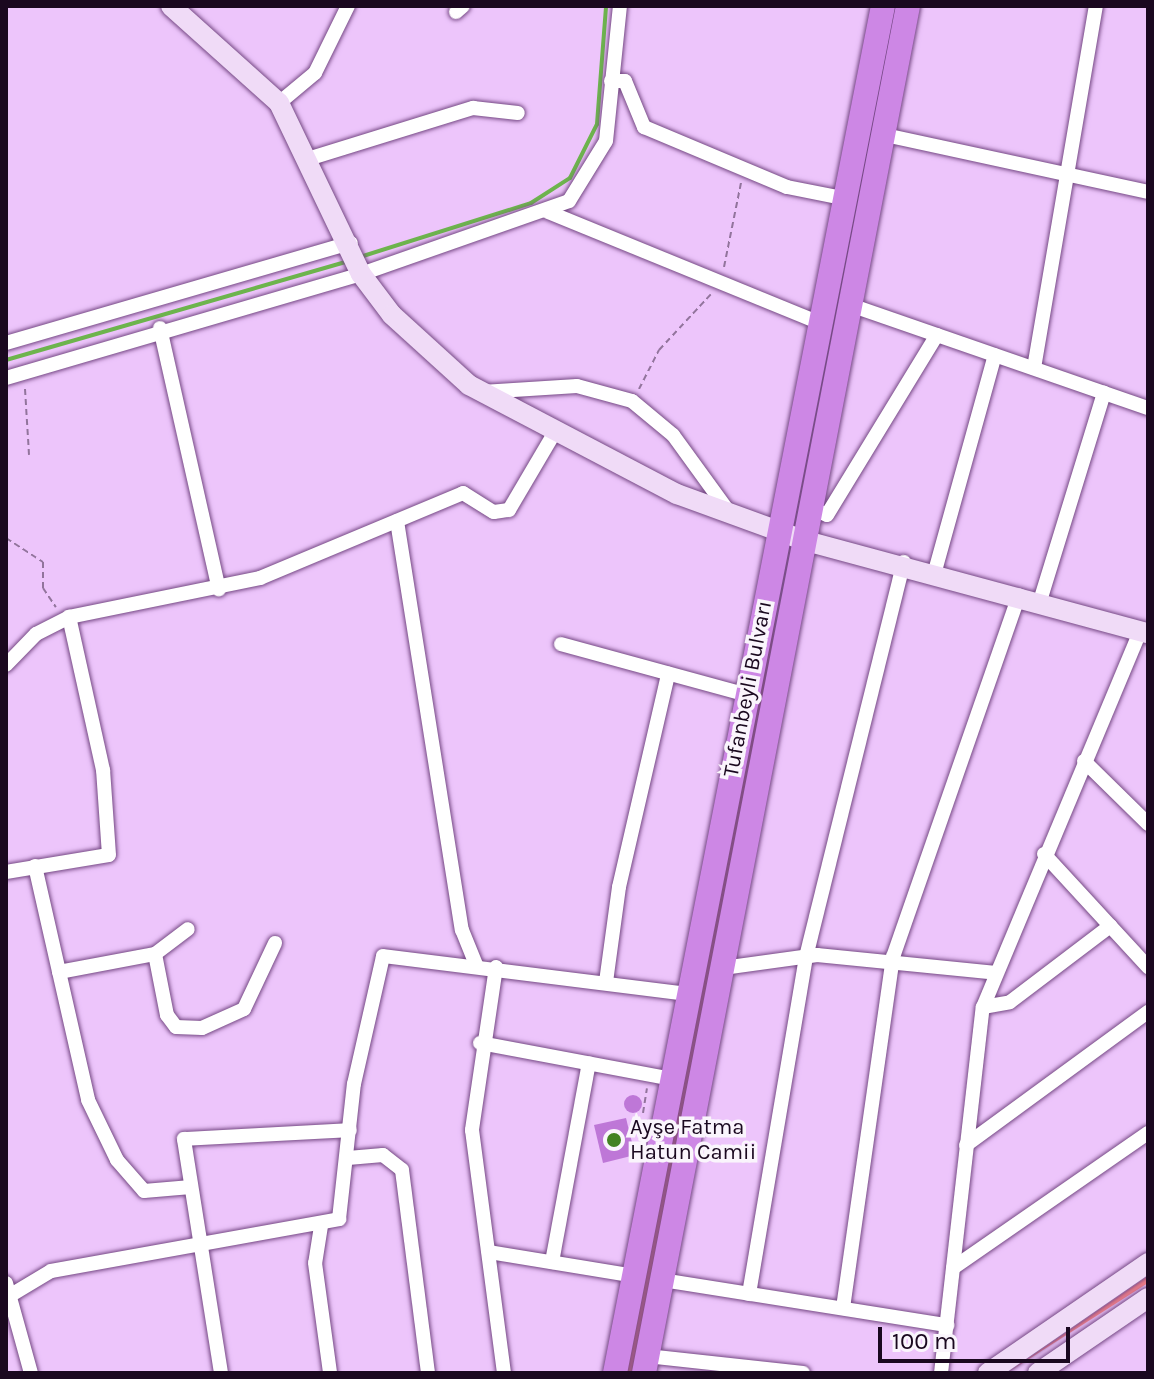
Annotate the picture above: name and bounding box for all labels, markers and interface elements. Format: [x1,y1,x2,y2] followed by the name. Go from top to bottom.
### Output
[718,599,778,779] street label: Tufanbeyli Bulvarı
[630,1114,756,1166] place label: Ayşe Fatma Hatun Camii
[605,1131,623,1149] marker: Ayşe Fatma Hatun Camii
[882,1311,1074,1361] scale bar
[892,1327,957,1355] text: 100 m

